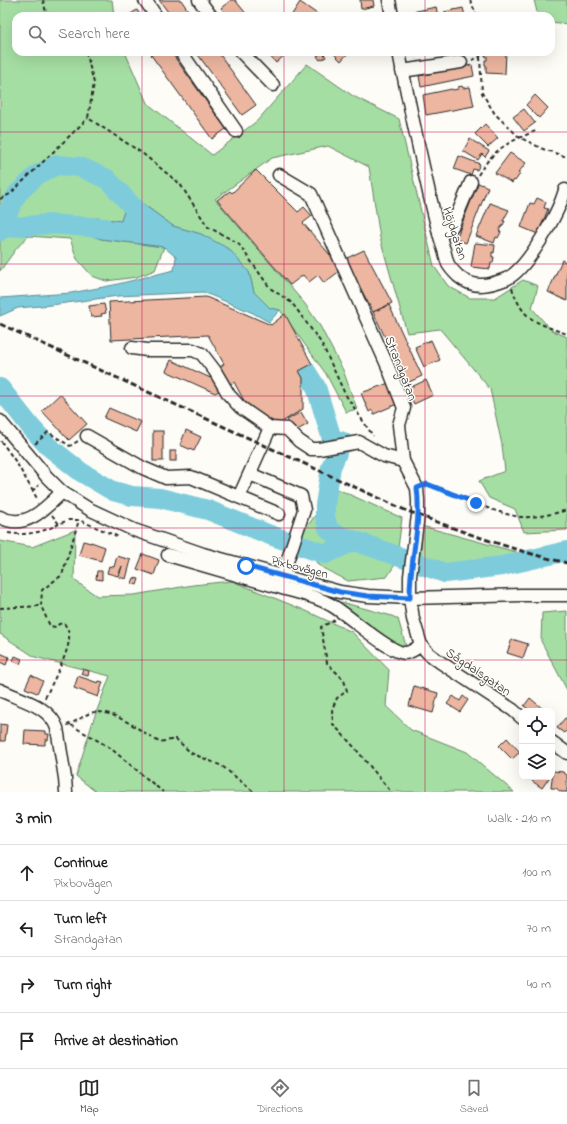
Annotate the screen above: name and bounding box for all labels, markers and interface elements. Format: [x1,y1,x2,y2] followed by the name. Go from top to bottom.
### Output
[12,12,555,56] search box
[26,23,48,45] icon: search
[58,23,130,45] text: Search here
[436,205,472,263] street label: Höjdgatan
[379,333,422,404] street label: Strandgatan
[467,494,485,512] route end
[269,551,330,585] street label: Pixbovägen
[237,557,255,575] route start
[441,643,515,702] street label: Sågdalsgatan
[519,708,555,780] map controls
[519,708,555,744] button: locate
[519,744,555,780] button: layers
[16,806,52,831] text: 3 min
[487,809,551,828] text: Walk · 210 m
[54,852,108,874] text: Continue
[16,862,38,884] icon: ahead
[522,863,551,882] text: 100 m
[54,874,112,893] text: Pixbovägen
[54,908,107,930] text: Turn left
[16,918,38,940] icon: left
[527,919,551,938] text: 70 m
[54,930,122,949] text: Strandgatan
[16,974,38,996] icon: right
[54,974,112,996] text: Turn right
[527,975,551,994] text: 40 m
[16,1030,38,1052] icon: arrive
[54,1030,178,1052] text: Arrive at destination
[78,1077,100,1117] tab: Map
[257,1077,303,1117] tab: Directions
[460,1077,489,1117] tab: Saved

